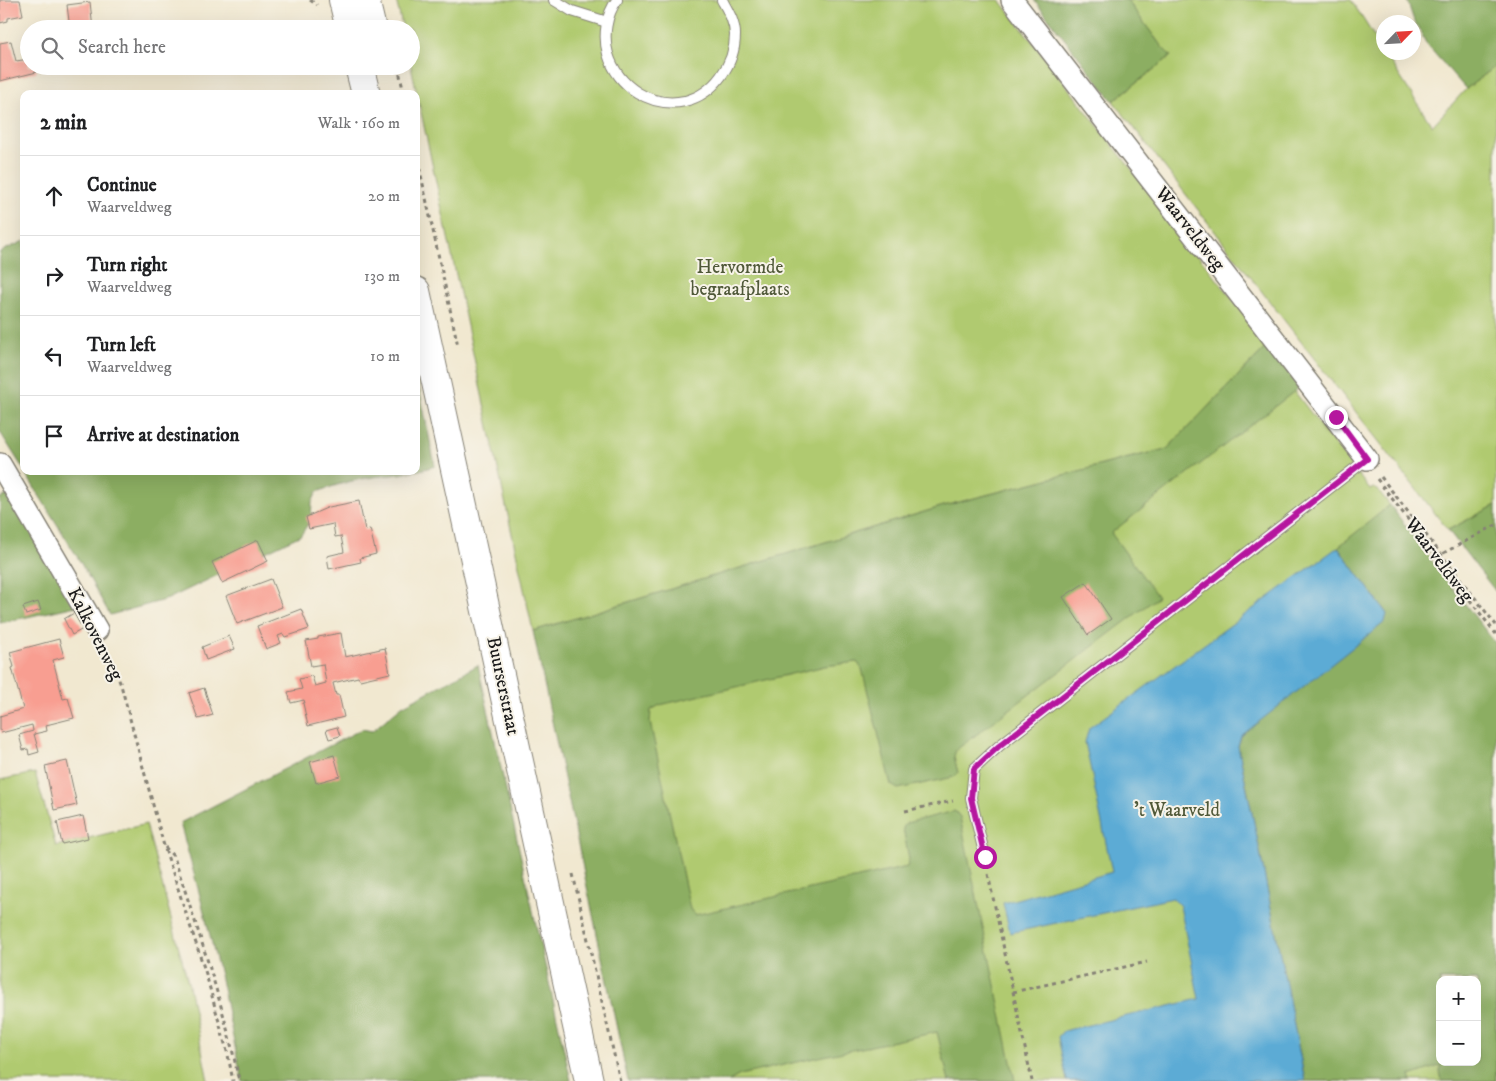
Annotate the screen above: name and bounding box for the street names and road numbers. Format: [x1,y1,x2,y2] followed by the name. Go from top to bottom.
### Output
[1149,182,1230,276] street label: Waarveldweg
[1399,512,1479,608] street label: Waarveldweg
[62,584,128,685] street label: Kalkovenweg
[481,634,525,738] street label: Buurserstraat

